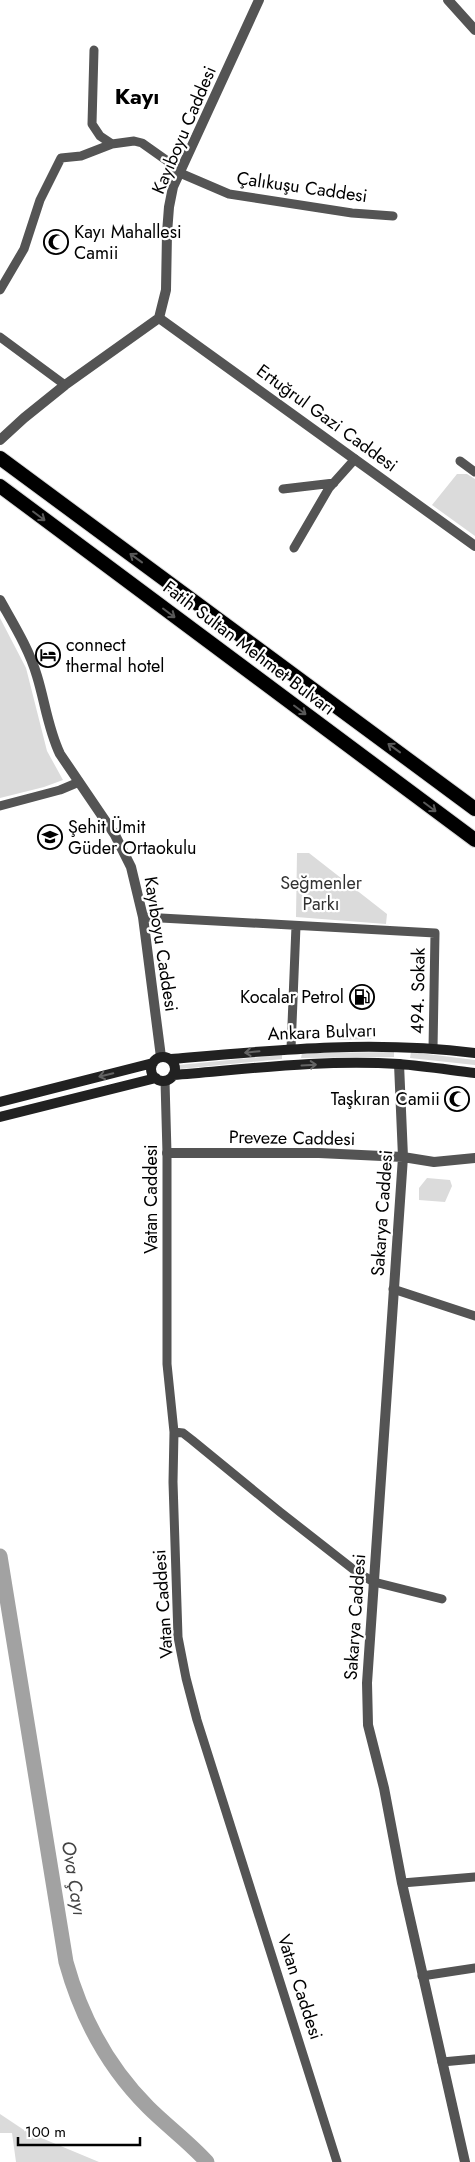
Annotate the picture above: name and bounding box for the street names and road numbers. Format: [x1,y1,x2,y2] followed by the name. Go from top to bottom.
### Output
[145,62,223,198] street label: Kayıboyu Caddesi
[235,165,369,209] street label: Çalıkuşu Caddesi
[251,358,403,478] street label: Ertuğrul Gazi Caddesi
[157,575,341,721] street label: Fatih Sultan Mehmet Bulvarı
[137,874,185,1014] street label: Kayıboyu Caddesi
[404,948,432,1034] street label: 494. Sokak
[267,1017,377,1047] street label: Ankara Bulvarı
[229,1124,355,1152] street label: Preveze Caddesi
[138,1144,164,1254] street label: Vatan Caddesi
[365,1149,399,1277] street label: Sakarya Caddesi
[146,1549,180,1659] street label: Vatan Caddesi
[338,1553,372,1681] street label: Sakarya Caddesi
[271,1931,329,2043] street label: Vatan Caddesi

